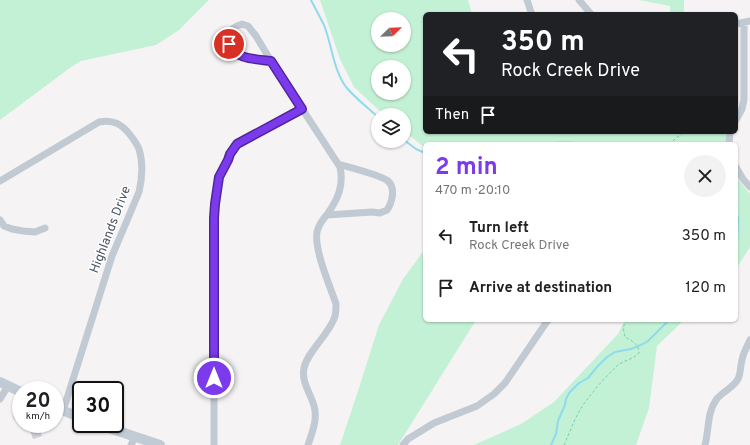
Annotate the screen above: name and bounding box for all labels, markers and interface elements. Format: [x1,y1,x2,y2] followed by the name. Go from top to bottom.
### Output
[371,12,411,52] north arrow
[371,12,411,148] map controls
[501,25,585,61] text: 350 m
[212,27,246,61] pin
[435,28,487,80] icon: left
[218,33,240,55] icon: arrive
[371,60,411,100] button: sound
[501,60,640,83] text: Rock Creek Drive
[477,104,499,126] icon: arrive
[435,106,469,125] text: Then
[371,108,411,148] button: layers
[435,153,498,183] text: 2 min
[684,155,726,197] button: close
[435,183,510,199] text: 470 m · 20:10
[87,184,135,276] street label: Highlands Drive
[469,219,529,238] text: Turn left
[435,225,457,247] icon: left
[682,227,726,246] text: 350 m
[469,238,569,254] text: Rock Creek Drive
[435,277,457,299] icon: arrive
[469,279,612,298] text: Arrive at destination
[685,279,726,298] text: 120 m
[193,357,235,399] position arrow
[72,381,124,433] speed limit sign: 30
[25,389,51,415] text: 20
[26,410,50,423] text: km/h

